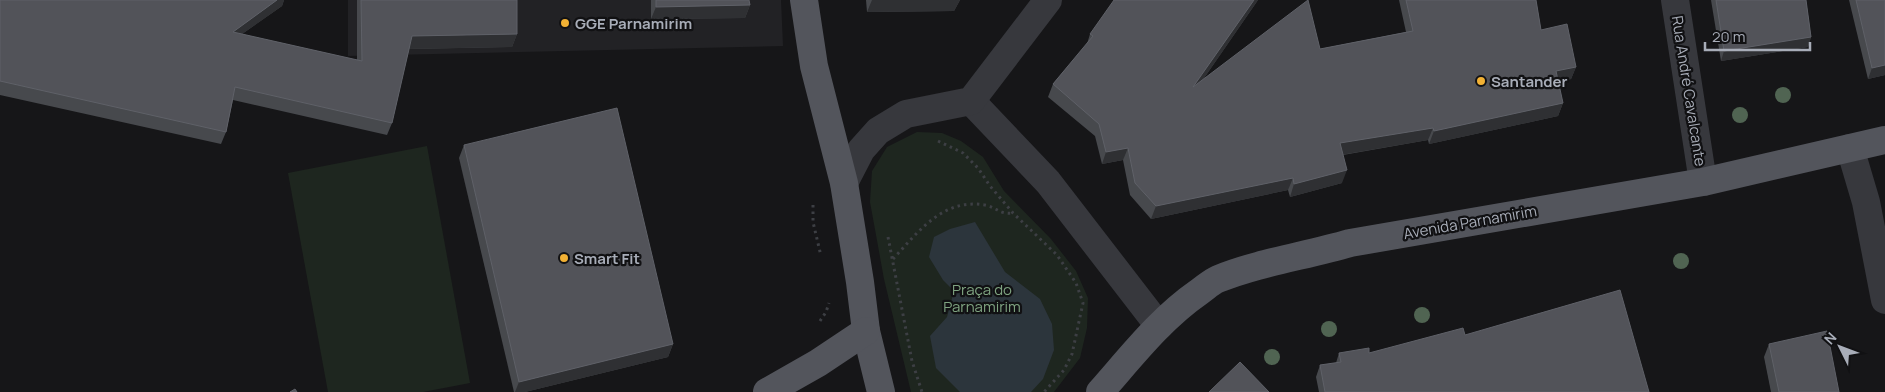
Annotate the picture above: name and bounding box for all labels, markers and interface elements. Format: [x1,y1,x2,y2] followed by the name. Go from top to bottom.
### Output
[575,13,692,34] place label: GGE Parnamirim
[1667,14,1711,168] street label: Rua André Cavalcante
[559,17,571,29] marker: GGE Parnamirim
[1705,20,1810,52] scale bar
[1712,26,1745,47] text: 20 m
[1491,71,1568,92] place label: Santander
[1475,75,1487,87] marker: Santander
[1402,200,1538,244] street label: Avenida Parnamirim
[574,248,640,269] place label: Smart Fit
[558,252,570,264] marker: Smart Fit
[943,279,1021,317] park label: Praça do Parnamirim
[1815,322,1865,372] north arrow
[1820,328,1840,348] text: N

